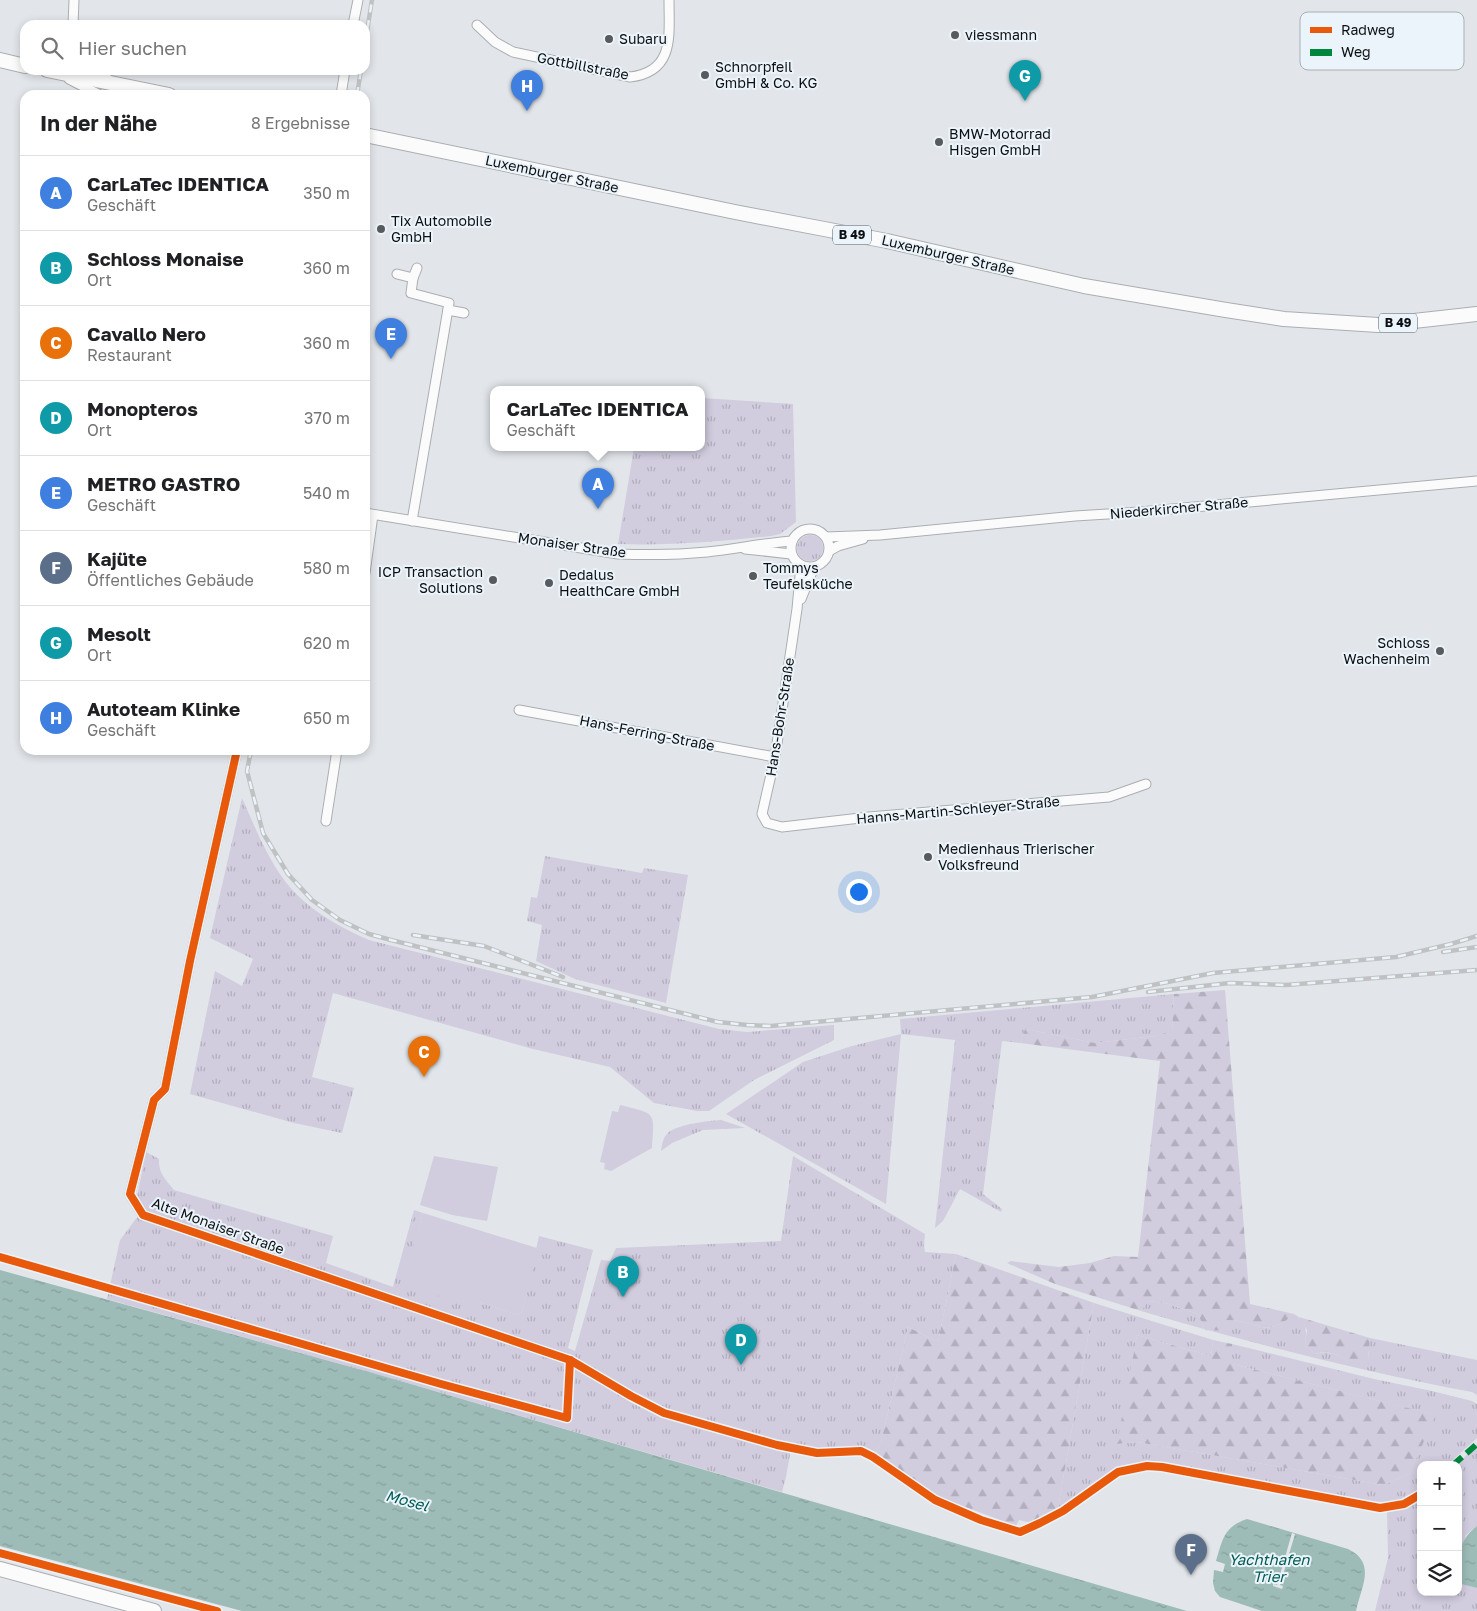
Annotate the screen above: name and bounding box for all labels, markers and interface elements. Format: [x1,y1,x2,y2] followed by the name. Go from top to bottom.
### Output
[1300,12,1464,70] legend
[20,20,370,75] search box
[1341,21,1395,38] text: Radweg
[965,26,1037,43] place label: viessmann
[949,29,961,41] marker: viessmann
[619,30,667,47] place label: Subaru
[603,33,615,45] marker: Subaru
[38,34,66,62] icon: search
[78,36,187,59] text: Hier suchen
[1341,43,1371,60] text: Weg
[536,48,630,83] street label: Gottbillstraße
[715,58,818,91] place label: Schnorpfeil GmbH & Co. KG
[1009,60,1041,101] pin: G
[699,69,711,81] marker: Schnorpfeil GmbH & Co. KG
[511,70,543,111] pin: H
[40,110,157,136] text: In der Nähe
[251,113,350,133] text: 8 Ergebnisse
[949,125,1051,158] place label: BMW-Motorrad Hisgen GmbH
[933,136,945,148] marker: BMW-Motorrad Hisgen GmbH
[484,151,620,196] street label: Luxemburger Straße
[87,172,269,195] text: CarLaTec IDENTICA
[50,183,62,203] text: A
[303,183,350,203] text: 350 m
[87,195,156,215] text: Geschäft
[391,212,492,245] place label: Tix Automobile GmbH
[375,223,387,235] marker: Tix Automobile GmbH
[833,226,871,244] road number: B 49
[880,231,1016,278] street label: Luxemburger Straße
[87,247,244,270] text: Schloss Monaise
[50,258,62,278] text: B
[303,258,350,278] text: 360 m
[87,270,112,290] text: Ort
[1379,314,1417,332] road number: B 49
[375,318,407,359] pin: E
[87,322,206,345] text: Cavallo Nero
[50,333,62,353] text: C
[303,333,350,353] text: 360 m
[87,345,172,365] text: Restaurant
[490,386,705,451] popup
[87,397,198,420] text: Monopteros
[507,397,688,420] text: CarLaTec IDENTICA
[50,408,62,428] text: D
[304,408,350,428] text: 370 m
[87,420,112,440] text: Ort
[507,420,576,440] text: Geschäft
[582,468,614,509] pin: A
[87,472,241,495] text: METRO GASTRO
[51,483,61,503] text: E
[303,483,350,503] text: 540 m
[1109,493,1249,522] street label: Niederkircher Straße
[87,495,156,515] text: Geschäft
[517,529,627,561] street label: Monaiser Straße
[87,547,147,570] text: Kajüte
[51,558,61,578] text: F
[303,558,350,578] text: 580 m
[763,559,853,592] place label: Tommys Teufelsküche
[378,563,483,596] place label: ICP Transaction Solutions
[559,566,680,599] place label: Dedalus HealthCare GmbH
[87,570,254,590] text: Öffentliches Gebäude
[747,570,759,582] marker: Tommys Teufelsküche
[487,574,499,586] marker: ICP Transaction Solutions
[543,577,555,589] marker: Dedalus HealthCare GmbH
[87,622,151,645] text: Mesolt
[50,633,62,653] text: G
[303,633,350,653] text: 620 m
[1343,634,1430,667] place label: Schloss Wachenheim
[87,645,112,665] text: Ort
[1434,645,1446,657] marker: Schloss Wachenheim
[762,656,797,778] street label: Hans-Bohr-Straße
[87,697,240,720] text: Autoteam Klinke
[50,708,62,728] text: H
[303,708,350,728] text: 650 m
[578,711,716,754] street label: Hans-Ferring-Straße
[87,720,156,740] text: Geschäft
[855,792,1060,827] street label: Hanns-Martin-Schleyer-Straße
[938,840,1095,873] place label: Medienhaus Trierischer Volksfreund
[922,851,934,863] marker: Medienhaus Trierischer Volksfreund
[846,879,872,905] your location
[408,1036,440,1077] pin: C
[150,1194,287,1257] street label: Alte Monaiser Straße
[607,1256,639,1297] pin: B
[725,1324,757,1365] pin: D
[1417,1461,1462,1596] map controls
[1417,1461,1462,1506] button: +
[384,1486,432,1515] water label: Mosel
[1417,1506,1462,1551] button: −
[1175,1534,1207,1575] pin: F
[1228,1550,1310,1585] water label: Yachthafen Trier
[1417,1551,1462,1596] button: layers

